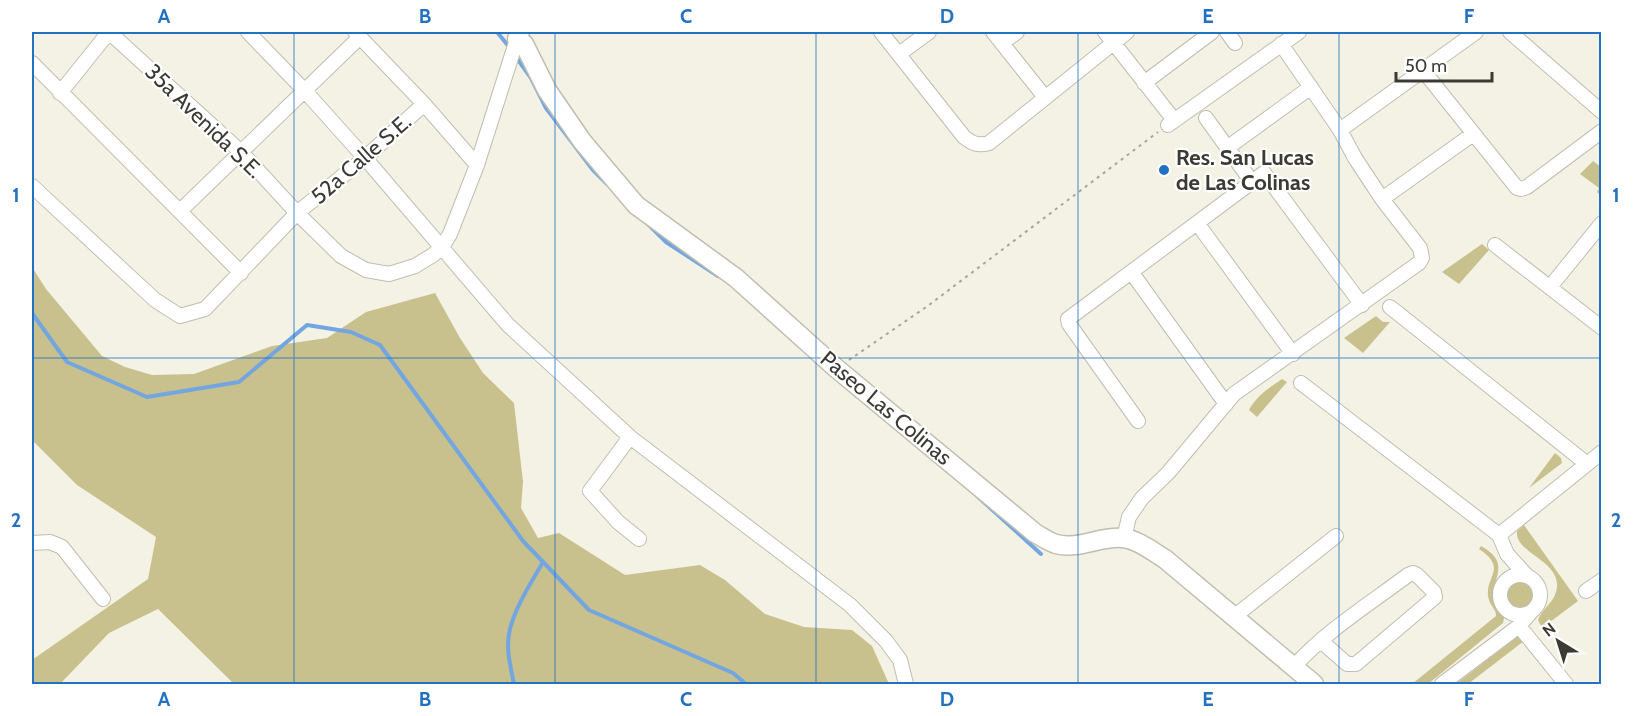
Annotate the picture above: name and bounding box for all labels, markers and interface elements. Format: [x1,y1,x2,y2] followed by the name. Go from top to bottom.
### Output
[158,4,171,28] text: A
[419,4,431,28] text: B
[680,4,692,28] text: C
[940,4,954,28] text: D
[1202,4,1214,28] text: E
[1464,4,1475,28] text: F
[1396,45,1492,83] scale bar
[1405,55,1447,77] text: 50 m
[140,58,268,184] street label: 35a Avenida S.E.
[305,108,417,210] street label: 52a Calle S.E.
[1176,144,1314,196] place label: Res. San Lucas de Las Colinas
[1157,163,1171,177] marker: Res. San Lucas de Las Colinas
[12,183,20,207] text: 1
[1612,183,1620,207] text: 1
[815,345,957,471] street label: Paseo Las Colinas
[11,508,21,532] text: 2
[1611,508,1621,532] text: 2
[1528,611,1588,671] north arrow
[1539,619,1559,641] text: N
[158,687,171,711] text: A
[419,687,431,711] text: B
[680,687,692,711] text: C
[940,687,954,711] text: D
[1202,687,1214,711] text: E
[1464,687,1475,711] text: F

